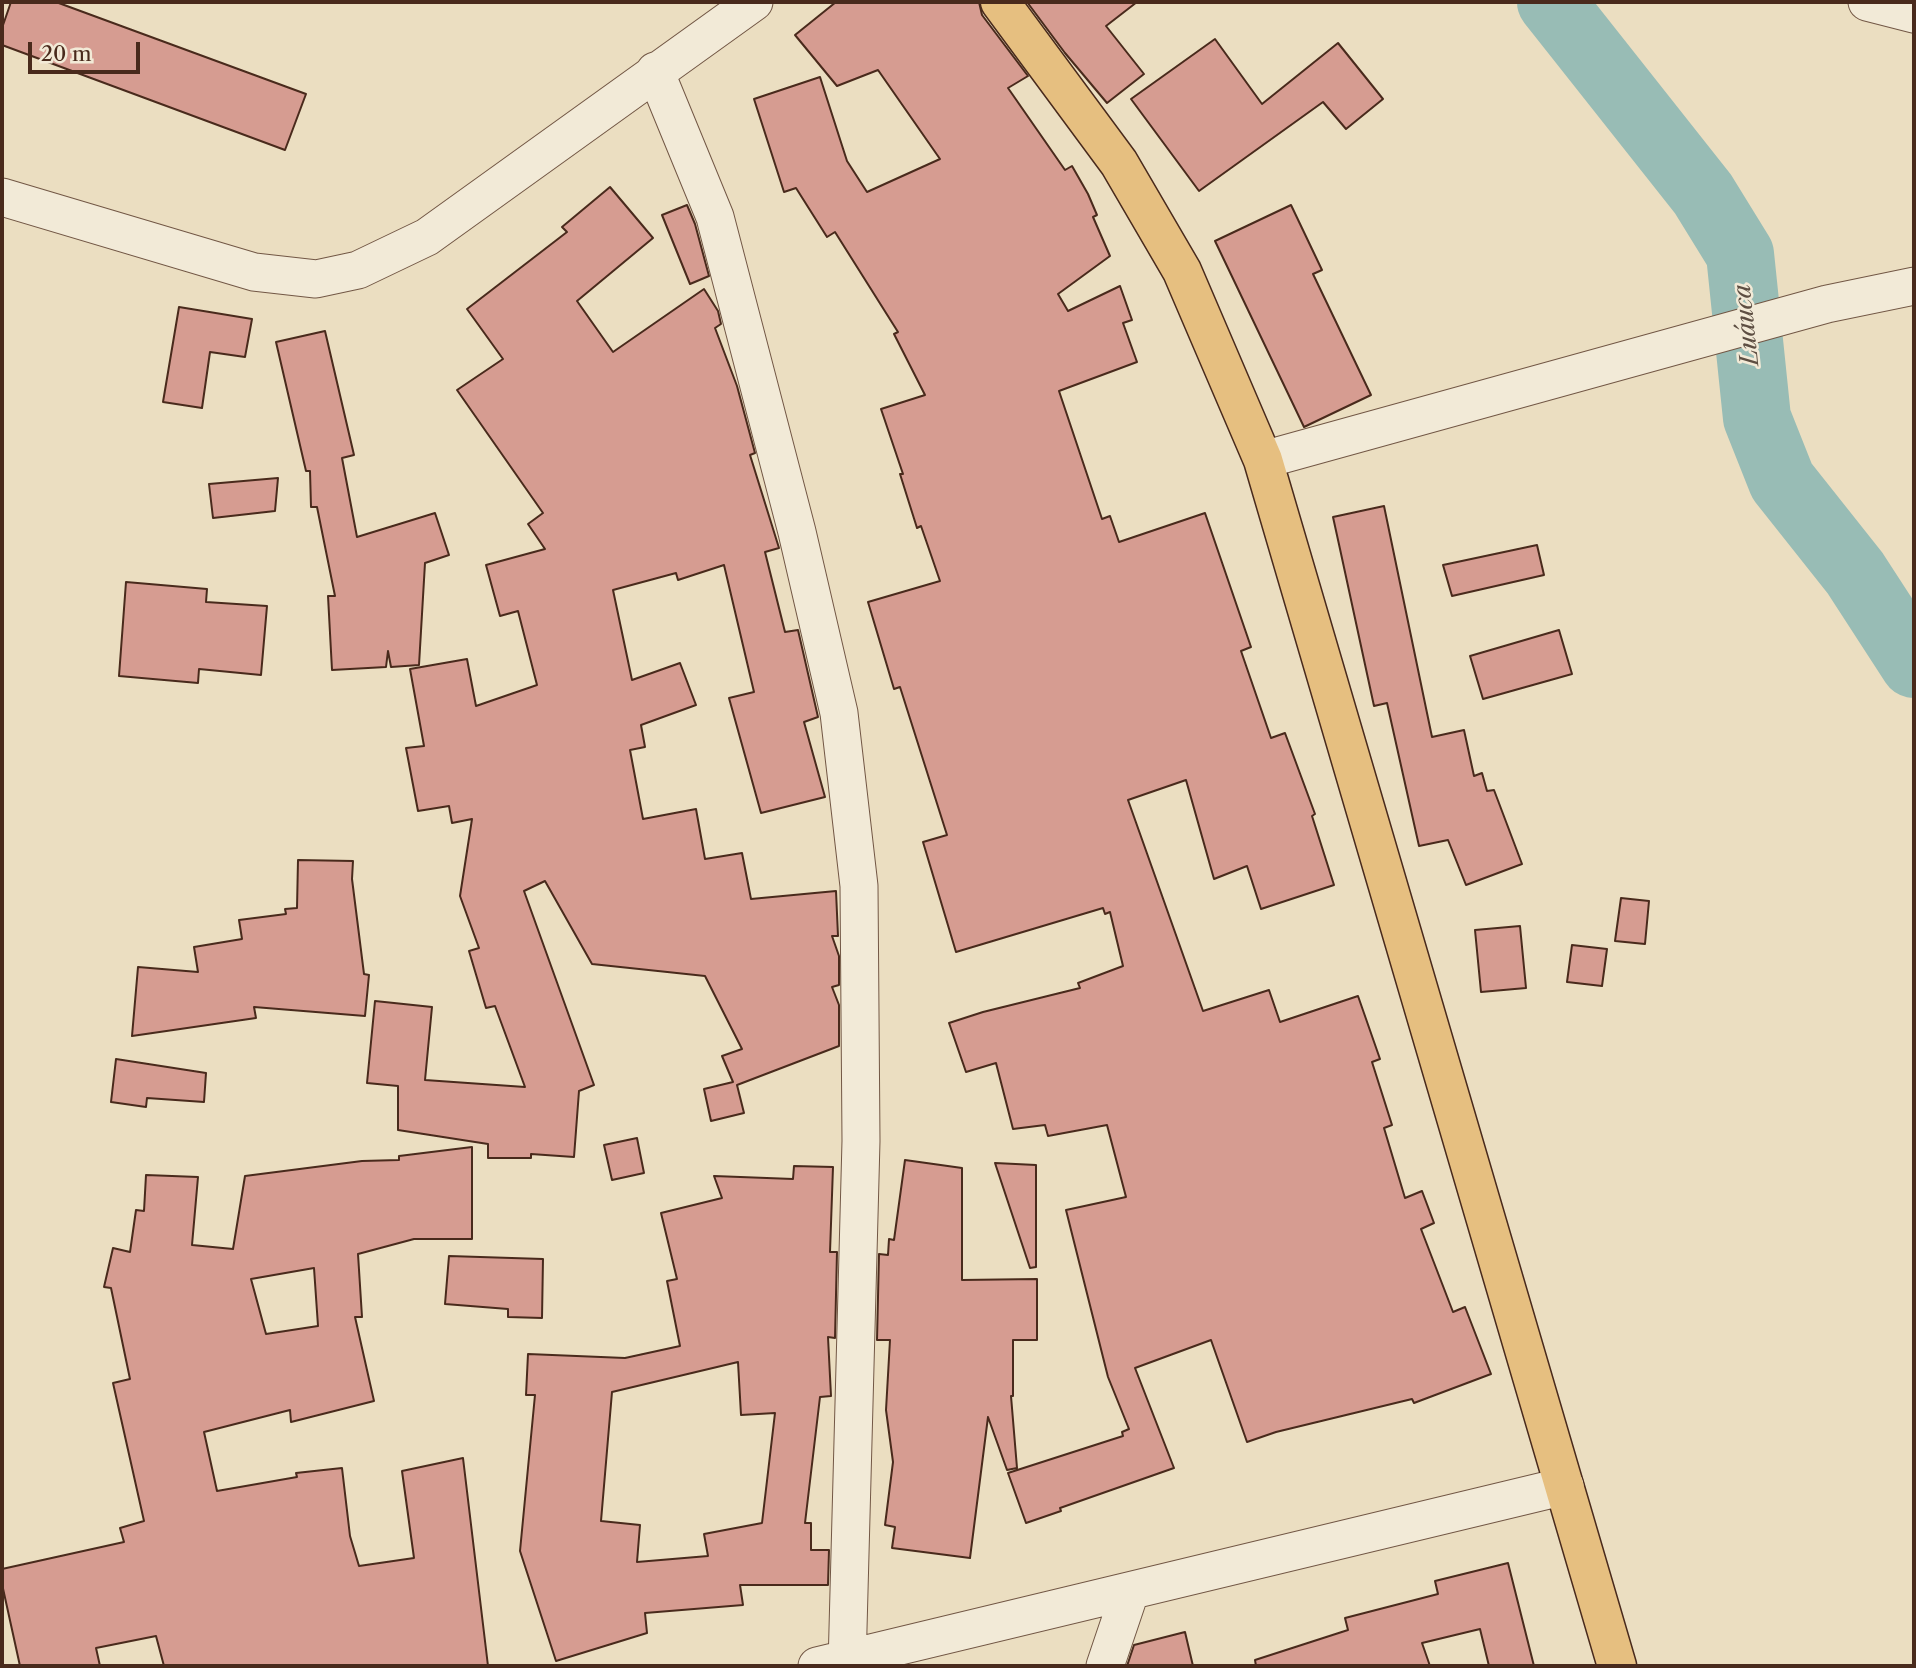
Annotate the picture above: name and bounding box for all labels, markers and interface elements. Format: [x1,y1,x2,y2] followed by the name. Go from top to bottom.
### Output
[32,28,144,72] scale bar
[41,41,92,66] text: 20 m
[1728,283,1766,367] water label: Luáuca

